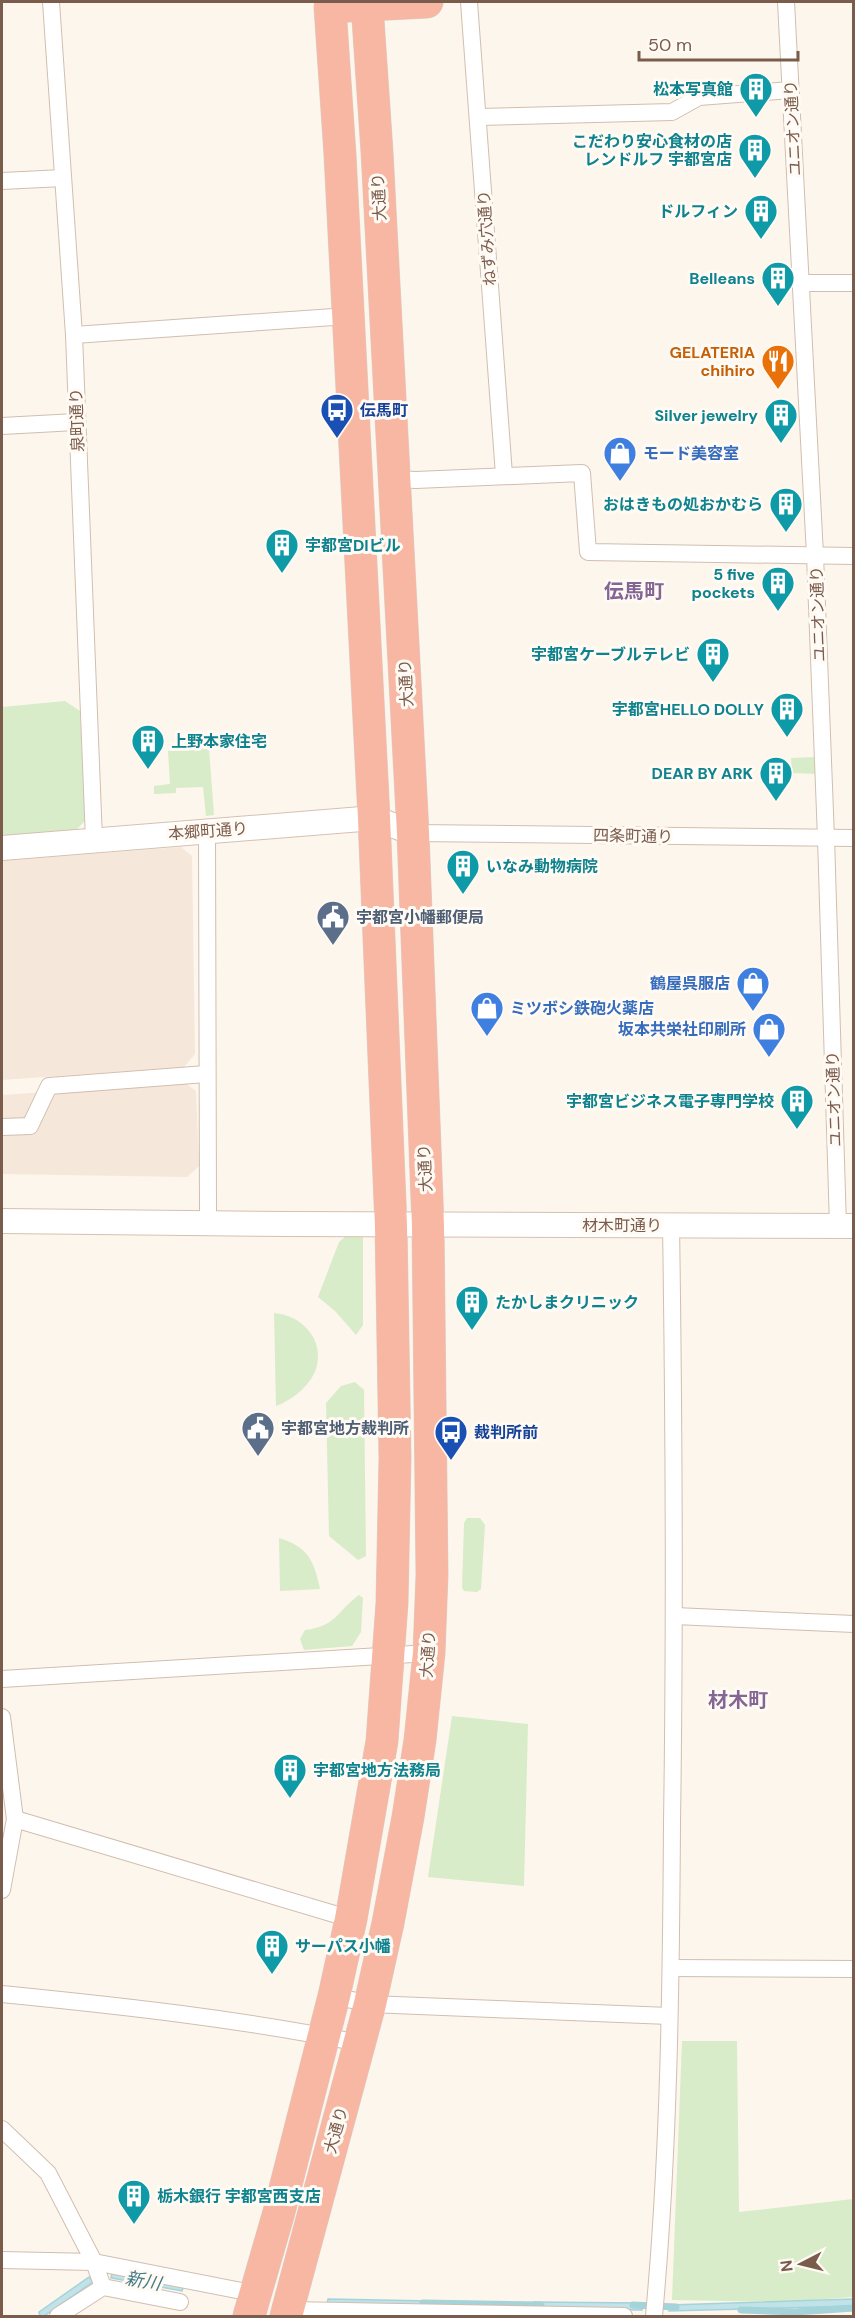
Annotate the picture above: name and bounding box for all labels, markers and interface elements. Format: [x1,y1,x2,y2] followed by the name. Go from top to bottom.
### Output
[639,24,798,62] scale bar
[648,33,692,57] text: 50 m
[738,71,774,118] building icon: 松本写真館
[653,79,733,100] place label: 松本写真館
[780,80,806,176] street label: ユニオン通り
[572,131,732,170] place label: こだわり安心食材の店 レンドルフ 宇都宮店
[737,132,773,179] building icon: こだわり安心食材の店 レンドルフ 宇都宮店
[367,172,391,222] street label: 大通り
[473,189,501,287] street label: ねずみ穴通り
[743,193,779,240] building icon: ドルフィン
[658,201,738,222] place label: ドルフィン
[760,260,796,307] building icon: Belleans
[689,268,755,289] place label: Belleans
[669,342,755,381] place label: GELATERIA chihiro
[760,343,796,390] restaurant icon: GELATERIA chihiro
[65,388,89,452] street label: 泉町通り
[319,392,355,439] bus stop icon: 伝馬町
[763,397,799,444] building icon: Silver jewelry
[359,400,408,421] place label: 伝馬町
[654,405,758,426] place label: Silver jewelry
[602,435,638,482] shop icon: モード美容室
[643,443,739,464] place label: モード美容室
[768,486,804,533] building icon: おはきもの処おかむら
[603,494,763,515] place label: おはきもの処おかむら
[264,527,300,574] building icon: 宇都宮DIビル
[305,535,401,556] place label: 宇都宮DIビル
[692,564,755,603] place label: 5 five pockets
[760,565,796,612] building icon: 5 five pockets
[806,566,830,662] street label: ユニオン通り
[604,578,664,604] district label: 伝馬町
[695,636,731,683] building icon: 宇都宮ケーブルテレビ
[531,644,690,665] place label: 宇都宮ケーブルテレビ
[394,658,418,708] street label: 大通り
[769,691,805,738] building icon: 宇都宮HELLO DOLLY
[612,699,764,720] place label: 宇都宮HELLO DOLLY
[130,723,166,770] building icon: 上野本家住宅
[171,731,267,752] place label: 上野本家住宅
[758,755,794,802] building icon: DEAR BY ARK
[652,763,754,784] place label: DEAR BY ARK
[167,818,249,844] street label: 本郷町通り
[593,825,673,847] street label: 四条町通り
[445,848,481,895] building icon: いなみ動物病院
[486,856,598,877] place label: いなみ動物病院
[315,899,351,946] public building icon: 宇都宮小幡郵便局
[356,907,484,928] place label: 宇都宮小幡郵便局
[735,965,771,1012] shop icon: 鶴屋呉服店
[650,973,730,994] place label: 鶴屋呉服店
[469,990,505,1037] shop icon: ミツボシ鉄砲火薬店
[510,998,654,1019] place label: ミツボシ鉄砲火薬店
[751,1011,787,1058] shop icon: 坂本共栄社印刷所
[618,1019,746,1040] place label: 坂本共栄社印刷所
[822,1051,846,1147] street label: ユニオン通り
[779,1083,815,1130] building icon: 宇都宮ビジネス電子専門学校
[566,1091,774,1112] place label: 宇都宮ビジネス電子専門学校
[413,1143,437,1193] street label: 大通り
[582,1215,662,1236] street label: 材木町通り
[454,1284,490,1331] building icon: たかしまクリニック
[495,1292,639,1313] place label: たかしまクリニック
[240,1410,276,1457] public building icon: 宇都宮地方裁判所
[433,1414,469,1461] bus stop icon: 裁判所前
[281,1418,409,1439] place label: 宇都宮地方裁判所
[474,1422,538,1443] place label: 裁判所前
[416,1629,440,1679] street label: 大通り
[708,1687,768,1713] district label: 材木町
[272,1752,308,1799] building icon: 宇都宮地方法務局
[313,1760,441,1781] place label: 宇都宮地方法務局
[254,1928,290,1975] building icon: サーパス小幡
[295,1936,391,1957] place label: サーパス小幡
[320,2104,352,2156] street label: 大通り
[116,2178,152,2225] building icon: 栃木銀行 宇都宮西支店
[157,2186,321,2207] place label: 栃木銀行 宇都宮西支店
[771,2234,831,2294] north arrow
[775,2259,798,2273] text: N
[123,2266,165,2296] water label: 新川

